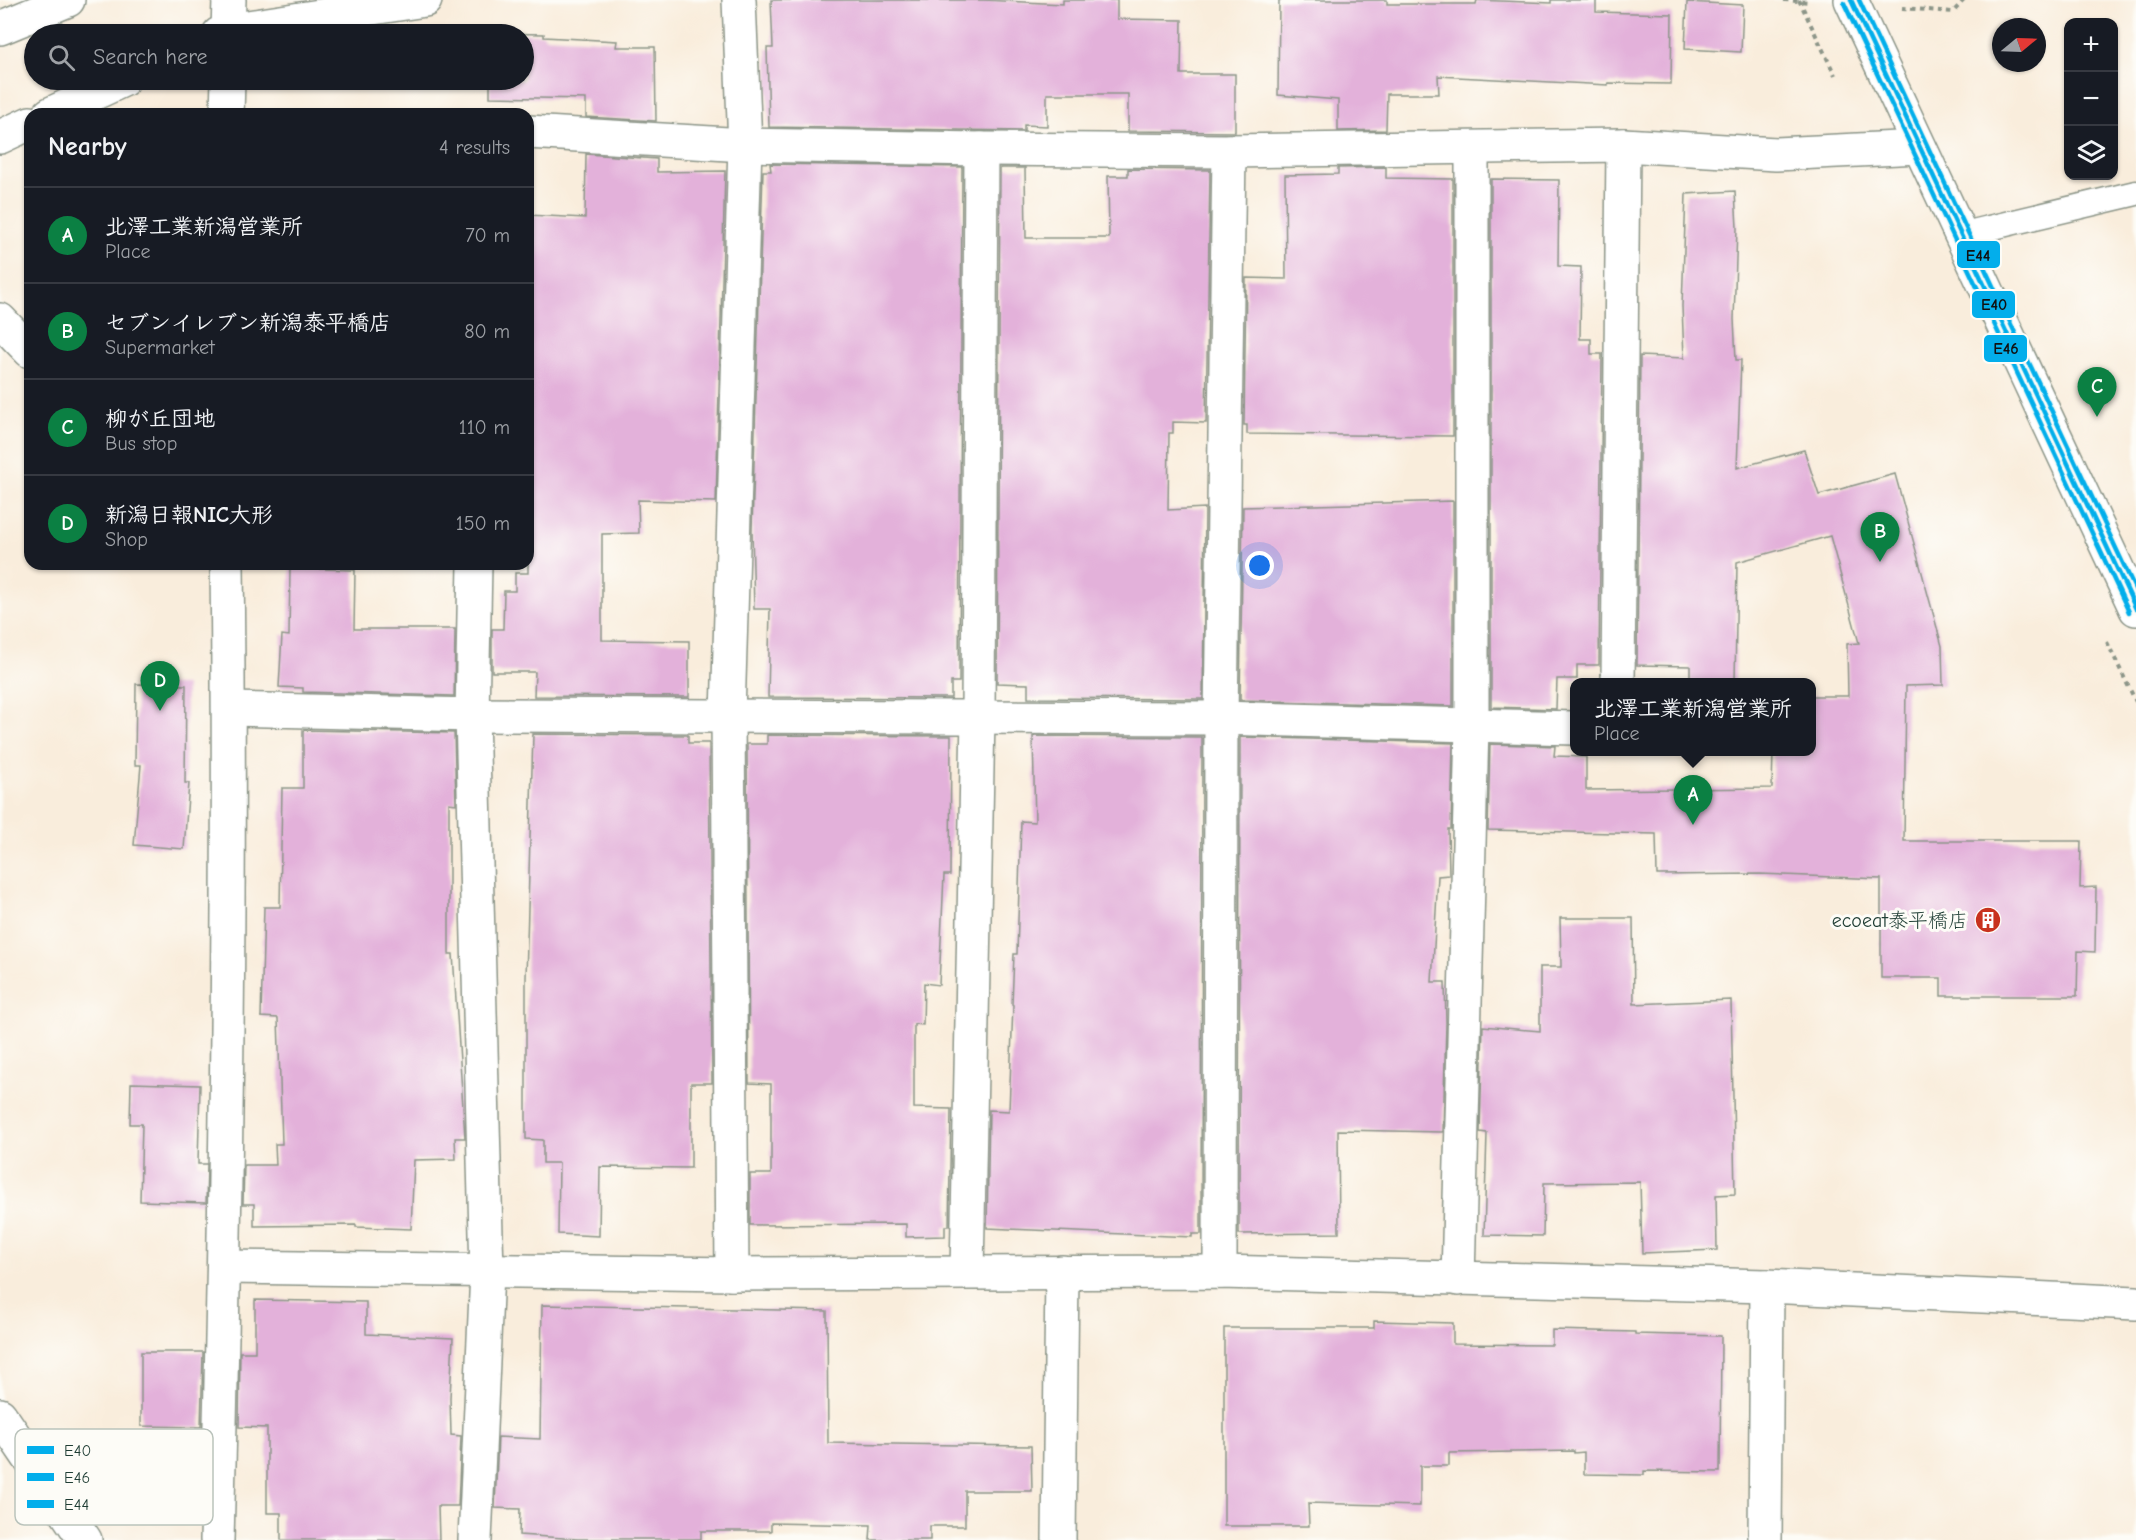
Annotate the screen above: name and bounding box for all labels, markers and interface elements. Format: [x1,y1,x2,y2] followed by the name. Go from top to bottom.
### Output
[1992,18,2046,72] north arrow
[2064,18,2118,180] map controls
[2064,18,2118,72] button: +
[24,24,534,90] search box
[45,41,78,74] icon: search
[93,44,208,70] text: Search here
[2064,72,2118,126] button: −
[2064,126,2118,180] button: layers
[48,132,127,162] text: Nearby
[439,136,510,159] text: 4 results
[105,214,303,240] text: 北澤工業新潟営業所
[62,224,73,247] text: A
[465,224,510,247] text: 70 m
[105,240,151,263] text: Place
[1956,240,2001,269] line badge: E44
[1966,247,1990,265] text: E44
[1971,290,2016,319] line badge: E40
[1981,296,2007,314] text: E40
[105,310,391,336] text: セブンイレブン新潟泰平橋店
[61,320,74,343] text: B
[464,320,510,343] text: 80 m
[1983,334,2028,363] line badge: E46
[105,336,215,359] text: Supermarket
[1993,340,2019,358] text: E46
[2078,368,2116,417] pin: C
[105,406,215,432] text: 柳が丘団地
[61,416,74,439] text: C
[459,416,510,439] text: 110 m
[105,432,177,455] text: Bus stop
[105,502,273,528] text: 新潟日報NIC大形
[61,512,74,535] text: D
[456,512,510,535] text: 150 m
[1860,512,1900,562] pin: B
[105,528,148,551] text: Shop
[1245,551,1274,580] your location
[140,662,180,711] pin: D
[1570,678,1816,756] popup
[1594,696,1792,722] text: 北澤工業新潟営業所
[1594,722,1640,745] text: Place
[1674,776,1712,825] pin: A
[1973,905,2003,935] building icon: ecoeat泰平橋店
[1832,909,1968,932] place label: ecoeat泰平橋店
[15,1429,213,1525] legend
[64,1442,91,1460] text: E40
[64,1469,90,1487] text: E46
[64,1496,89,1514] text: E44

